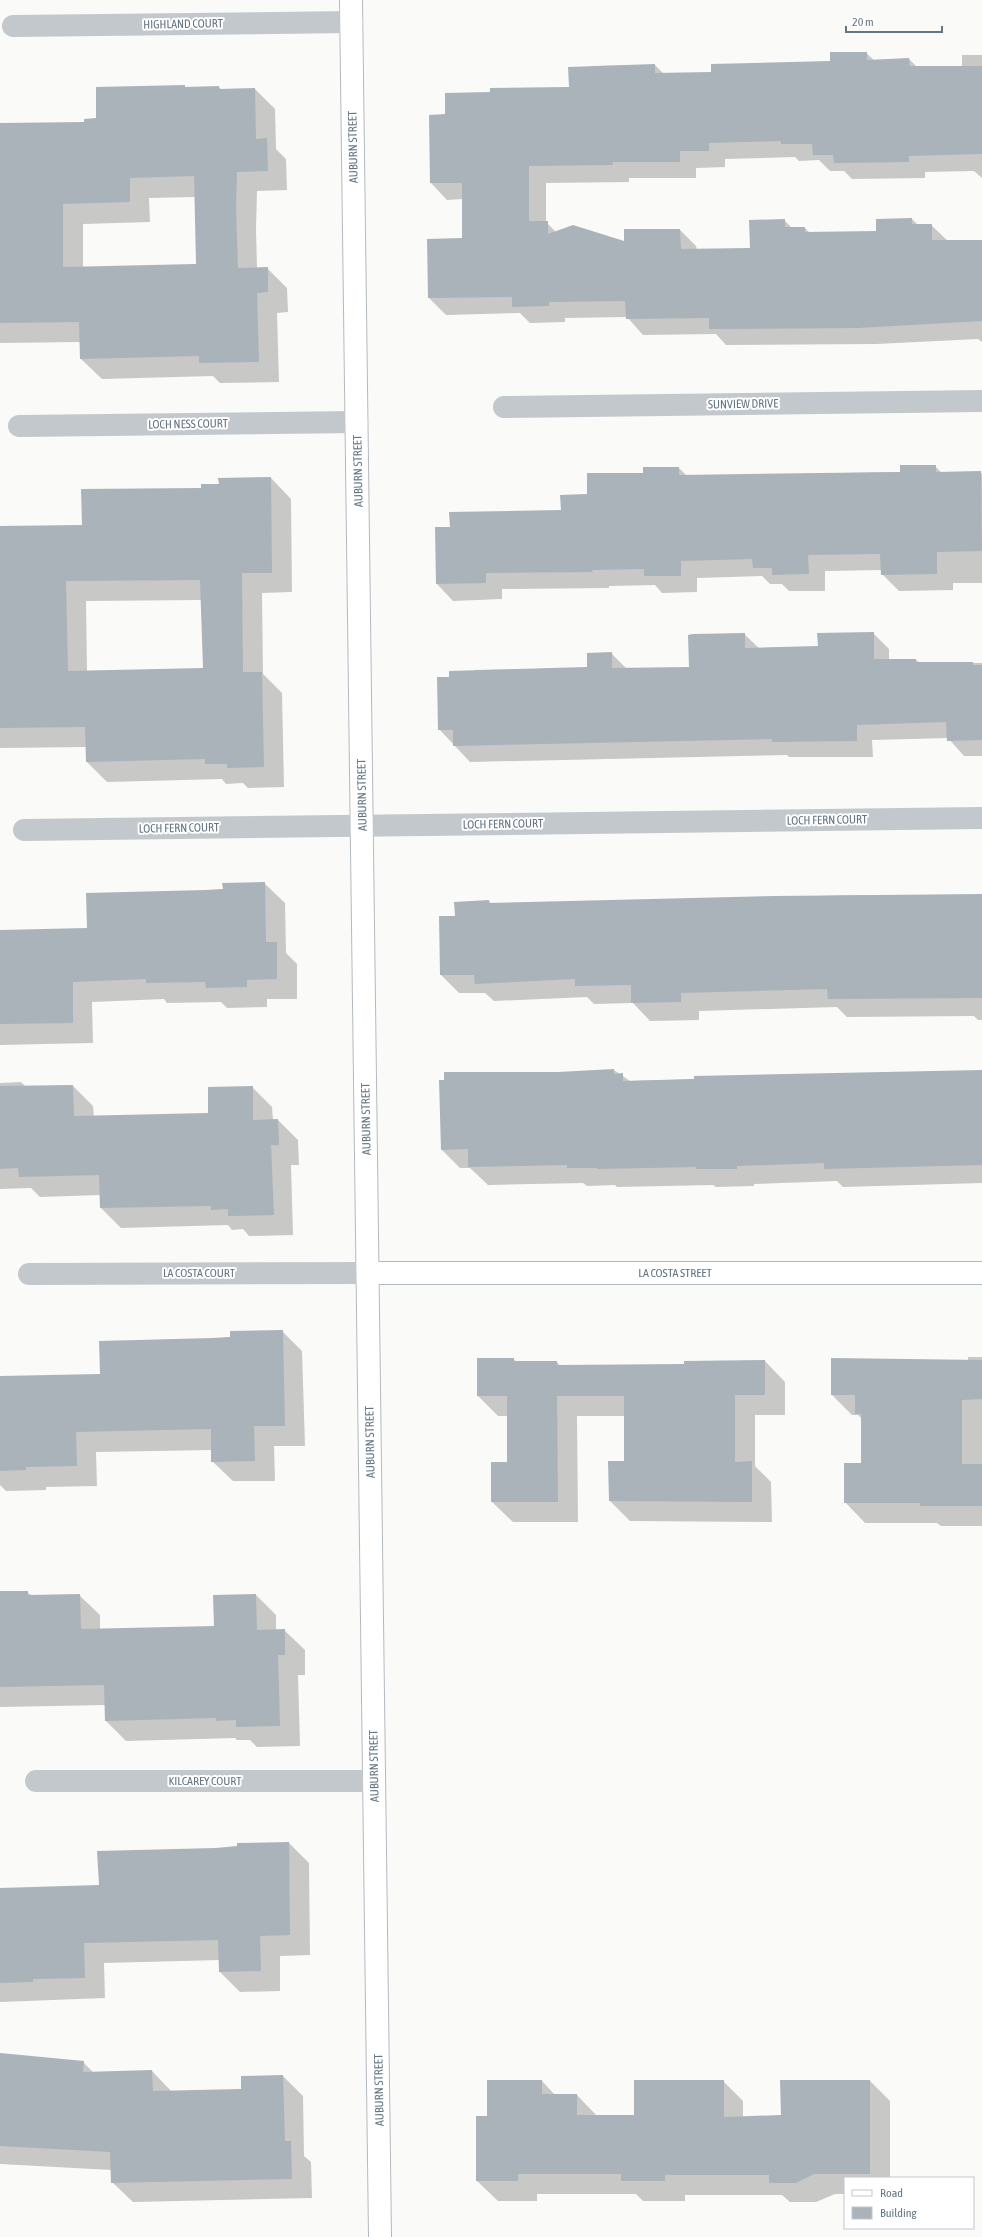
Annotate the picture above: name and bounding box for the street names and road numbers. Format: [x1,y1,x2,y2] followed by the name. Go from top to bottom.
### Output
[143,16,224,32] street label: HIGHLAND COURT
[345,110,361,183] street label: AUBURN STREET
[708,396,778,412] street label: SUNVIEW DRIVE
[148,416,229,432] street label: LOCH NESS COURT
[350,434,366,507] street label: AUBURN STREET
[354,758,370,831] street label: AUBURN STREET
[787,812,868,828] street label: LOCH FERN COURT
[463,816,544,832] street label: LOCH FERN COURT
[139,820,220,836] street label: LOCH FERN COURT
[358,1082,374,1155] street label: AUBURN STREET
[163,1266,236,1280] street label: LA COSTA COURT
[638,1266,712,1280] street label: LA COSTA STREET
[362,1405,378,1478] street label: AUBURN STREET
[366,1729,382,1802] street label: AUBURN STREET
[168,1774,242,1788] street label: KILCAREY COURT
[371,2053,387,2126] street label: AUBURN STREET

